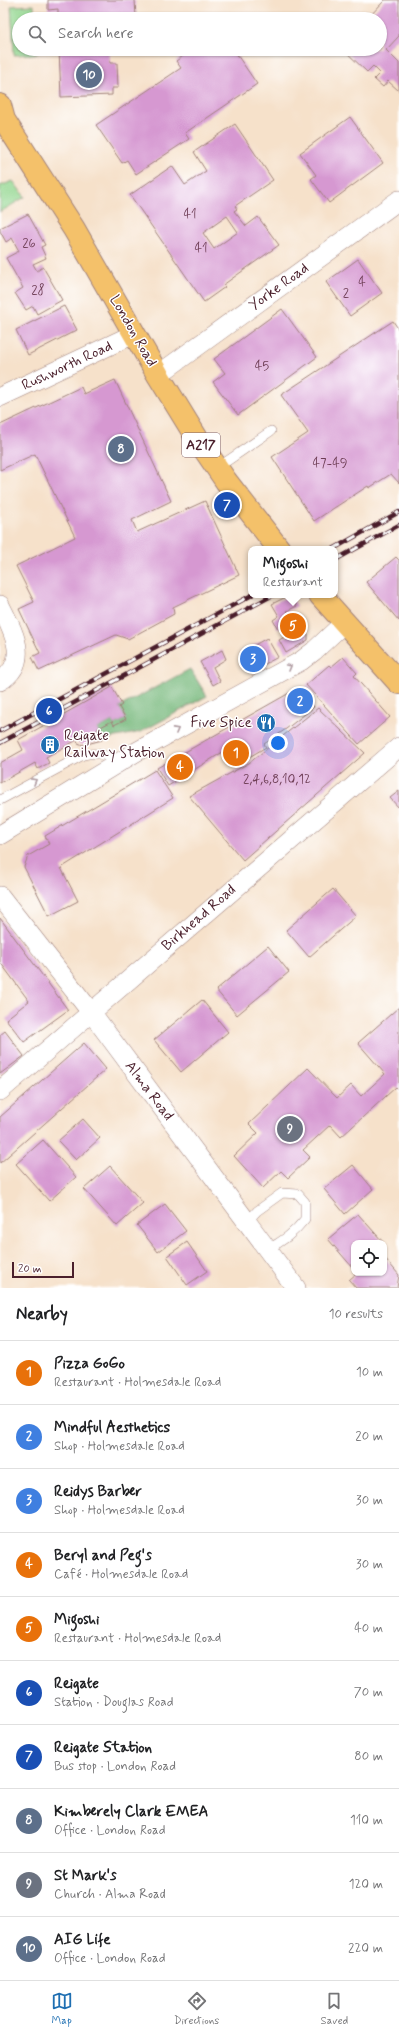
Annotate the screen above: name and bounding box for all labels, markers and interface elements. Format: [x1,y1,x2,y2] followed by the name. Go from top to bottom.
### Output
[12,12,387,56] search box
[26,23,48,45] icon: search
[58,24,134,44] text: Search here
[76,60,102,90] pin: 10
[183,206,197,223] house number: 41
[22,235,36,252] house number: 26
[194,240,208,257] house number: 41
[245,258,313,316] street label: Yorke Road
[358,274,366,291] house number: 4
[31,282,45,299] house number: 28
[343,285,350,302] house number: 2
[104,292,162,370] street label: London Road
[18,336,116,396] street label: Rushworth Road
[255,358,269,375] house number: 45
[182,433,220,457] road number: A217
[108,434,134,464] pin: 8
[312,455,348,472] house number: 47-49
[214,490,240,520] pin: 7
[248,546,338,598] popup
[263,554,308,574] text: Migoshi
[263,574,323,591] text: Restaurant
[280,611,306,641] pin: 5
[240,644,266,674] pin: 3
[285,665,292,672] one-way arrow
[287,686,313,716] pin: 2
[36,696,62,726] pin: 6
[255,712,277,734] restaurant icon: Five Spice
[190,713,252,733] place label: Five Spice
[64,726,165,763] place label: Reigate Railway Station
[171,727,179,735] one-way arrow
[268,733,288,753] your location
[39,734,61,756] building icon: Reigate Railway Station
[223,738,249,768] pin: 1
[167,752,193,782] pin: 4
[243,771,311,788] house number: 2,4,6,8,10,12
[30,778,37,786] one-way arrow
[158,880,240,956] street label: Birkhead Road
[120,1057,178,1125] street label: Alma Road
[277,1114,303,1144] pin: 9
[351,1240,387,1276] map controls
[351,1240,387,1276] button: locate
[12,1260,74,1279] scale bar
[18,1262,41,1276] text: 20 m
[16,1303,68,1325] text: Nearby
[329,1306,383,1323] text: 10 results
[54,1354,125,1374] text: Pizza GoGo
[26,1364,32,1381] text: 1
[356,1364,383,1381] text: 10 m
[54,1374,221,1391] text: Restaurant · Holmesdale Road
[54,1418,170,1438] text: Mindful Aesthetics
[26,1428,32,1445] text: 2
[355,1428,383,1445] text: 20 m
[54,1438,185,1455] text: Shop · Holmesdale Road
[54,1482,142,1502] text: Reidys Barber
[26,1492,32,1509] text: 3
[356,1492,383,1509] text: 30 m
[54,1502,185,1519] text: Shop · Holmesdale Road
[54,1546,152,1566] text: Beryl and Peg's
[25,1556,33,1573] text: 4
[356,1556,383,1573] text: 30 m
[54,1566,188,1583] text: Café · Holmesdale Road
[54,1610,99,1630] text: Migoshi
[25,1620,33,1637] text: 5
[354,1620,383,1637] text: 40 m
[54,1630,221,1647] text: Restaurant · Holmesdale Road
[54,1674,99,1694] text: Reigate
[26,1684,32,1701] text: 6
[354,1684,383,1701] text: 70 m
[54,1694,173,1711] text: Station · Douglas Road
[54,1738,152,1758] text: Reigate Station
[25,1748,33,1765] text: 7
[354,1748,383,1765] text: 80 m
[54,1758,176,1775] text: Bus stop · London Road
[54,1802,208,1822] text: Kimberely Clark EMEA
[25,1812,33,1829] text: 8
[350,1812,383,1829] text: 110 m
[54,1822,166,1839] text: Office · London Road
[54,1866,117,1886] text: St Mark's
[26,1876,32,1893] text: 9
[349,1876,383,1893] text: 120 m
[54,1886,166,1903] text: Church · Alma Road
[54,1930,111,1950] text: AIG Life
[22,1940,36,1957] text: 10
[348,1940,383,1957] text: 220 m
[54,1950,166,1967] text: Office · London Road
[51,1990,73,2028] tab: Map
[174,1990,219,2028] tab: Directions
[321,1990,348,2028] tab: Saved

